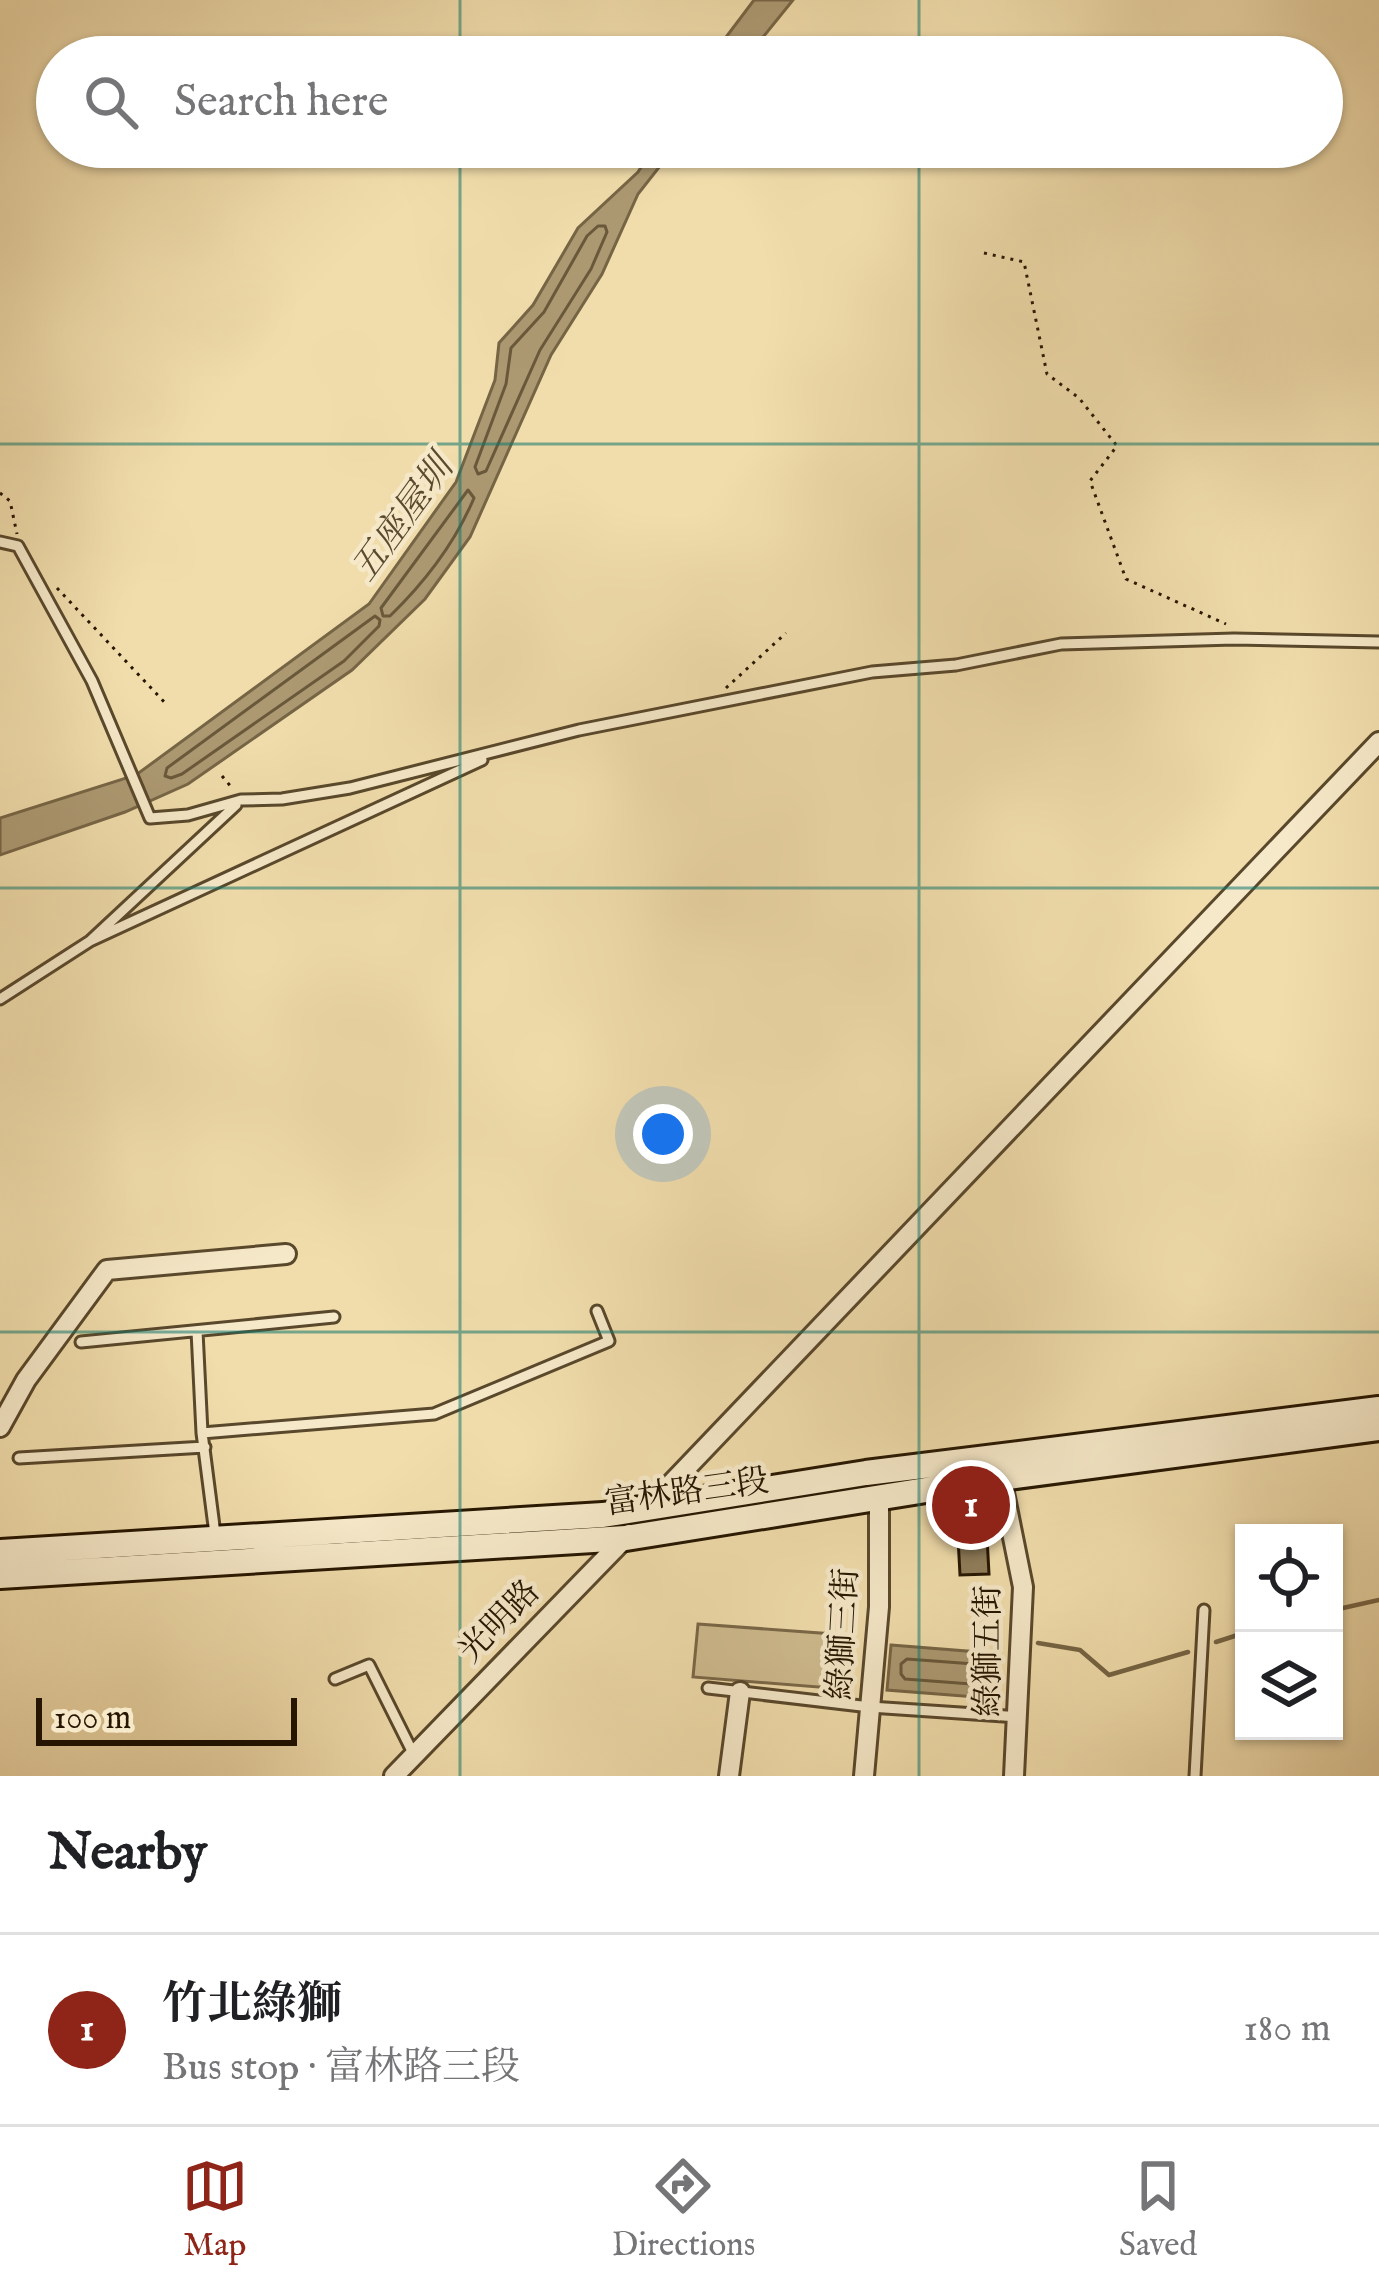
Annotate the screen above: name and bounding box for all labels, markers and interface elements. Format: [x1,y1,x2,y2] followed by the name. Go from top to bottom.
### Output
[36,36,1343,168] search box
[78,69,144,135] icon: search
[174,74,388,131] text: Search here
[342,443,467,591] water label: 五座屋圳
[633,1104,693,1164] your location
[932,1460,1010,1550] pin: 1
[602,1461,772,1525] street label: 富林路三段
[1235,1524,1343,1740] map controls
[1235,1524,1343,1632] button: locate
[820,1567,868,1701] street label: 綠獅三街
[451,1572,549,1672] street label: 光明路
[968,1585,1010,1717] street label: 綠獅五街
[1235,1632,1343,1740] button: layers
[36,1692,297,1745] scale bar
[54,1698,131,1740] text: 100 m
[48,1822,207,1887] text: Nearby
[162,1977,342,2034] text: 竹北綠獅
[80,2005,94,2054] text: 1
[1243,2005,1331,2054] text: 180 m
[162,2044,520,2093] text: Bus stop · 富林路三段
[182,2153,248,2267] tab: Map
[612,2153,755,2267] tab: Directions
[1119,2153,1197,2267] tab: Saved

